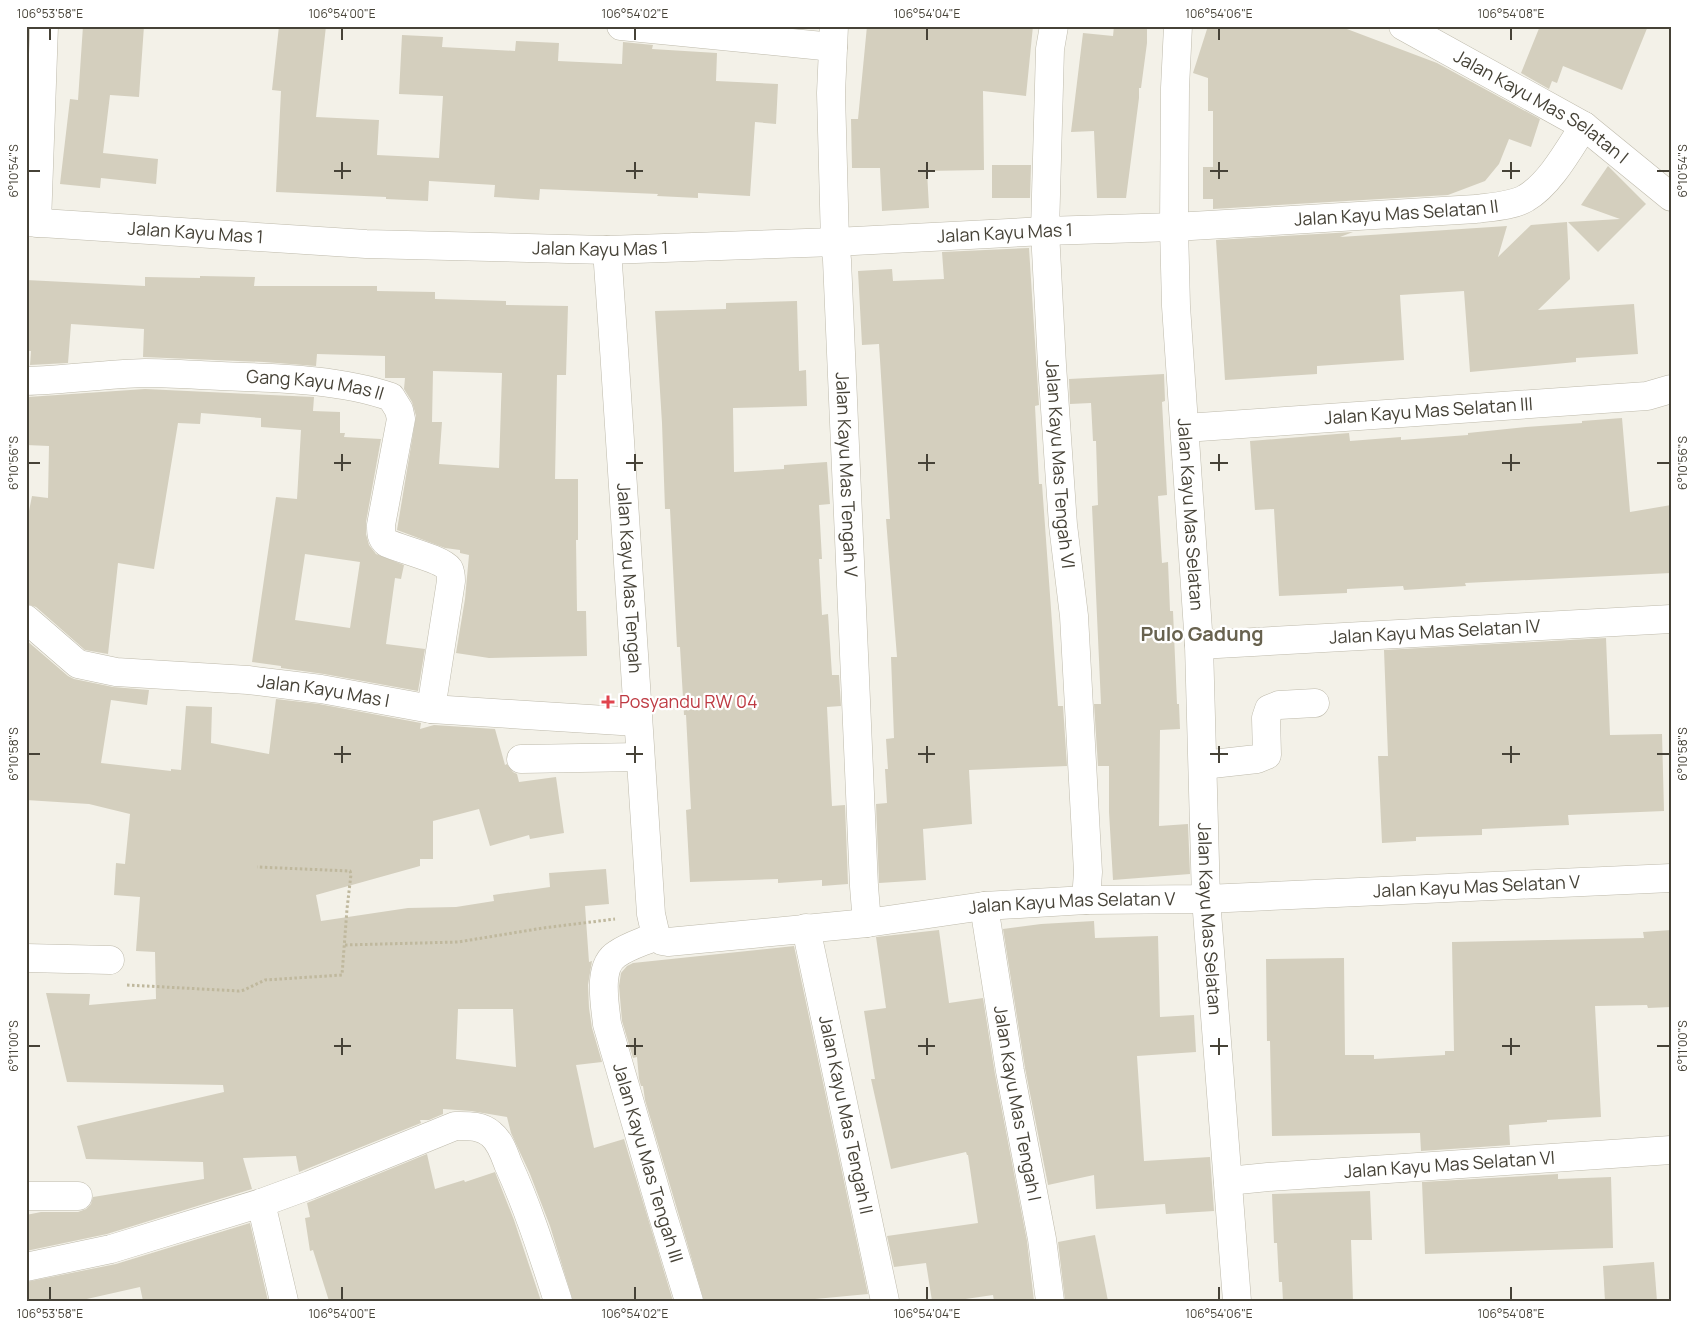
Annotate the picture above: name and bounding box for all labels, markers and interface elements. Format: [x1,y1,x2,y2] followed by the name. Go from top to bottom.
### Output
[17,5,83,22] text: 106°53'58"E
[308,5,376,22] text: 106°54'00"E
[602,5,669,22] text: 106°54'02"E
[894,5,960,22] text: 106°54'04"E
[1185,5,1253,22] text: 106°54'06"E
[1478,5,1545,22] text: 106°54'08"E
[1450,43,1634,168] street label: Jalan Kayu Mas Selatan I
[5,144,22,198] text: 6°10'54"S
[1674,144,1691,198] text: 6°10'54"S
[1293,193,1500,231] street label: Jalan Kayu Mas Selatan II
[127,216,264,248] street label: Jalan Kayu Mas 1
[936,217,1073,248] street label: Jalan Kayu Mas 1
[532,235,669,261] street label: Jalan Kayu Mas 1
[1041,359,1081,570] street label: Jalan Kayu Mas Tengah VI
[246,364,387,405] street label: Gang Kayu Mas II
[831,372,864,578] street label: Jalan Kayu Mas Tengah V
[1323,391,1533,429] street label: Jalan Kayu Mas Selatan III
[1173,417,1210,611] street label: Jalan Kayu Mas Selatan
[5,436,22,490] text: 6°10'56"S
[1674,436,1691,490] text: 6°10'56"S
[612,482,648,674] street label: Jalan Kayu Mas Tengah
[1328,613,1541,649] street label: Jalan Kayu Mas Selatan IV
[1140,620,1264,647] district label: Pulo Gadung
[256,668,391,712] street label: Jalan Kayu Mas I
[619,689,758,713] place label: Posyandu RW 04
[601,695,615,709] marker: Posyandu RW 04
[5,727,22,781] text: 6°10'58"S
[1674,727,1691,781] text: 6°10'58"S
[1193,822,1228,1016] street label: Jalan Kayu Mas Selatan
[1372,869,1581,902] street label: Jalan Kayu Mas Selatan V
[967,886,1176,919] street label: Jalan Kayu Mas Selatan V
[989,1004,1048,1203] street label: Jalan Kayu Mas Tengah I
[814,1013,879,1216] street label: Jalan Kayu Mas Tengah II
[5,1020,22,1072] text: 6°11'00"S
[1674,1020,1691,1072] text: 6°11'00"S
[608,1060,689,1265] street label: Jalan Kayu Mas Tengah III
[1343,1145,1556,1183] street label: Jalan Kayu Mas Selatan VI
[17,1305,83,1322] text: 106°53'58"E
[308,1305,376,1322] text: 106°54'00"E
[602,1305,669,1322] text: 106°54'02"E
[894,1305,960,1322] text: 106°54'04"E
[1185,1305,1253,1322] text: 106°54'06"E
[1478,1305,1545,1322] text: 106°54'08"E

